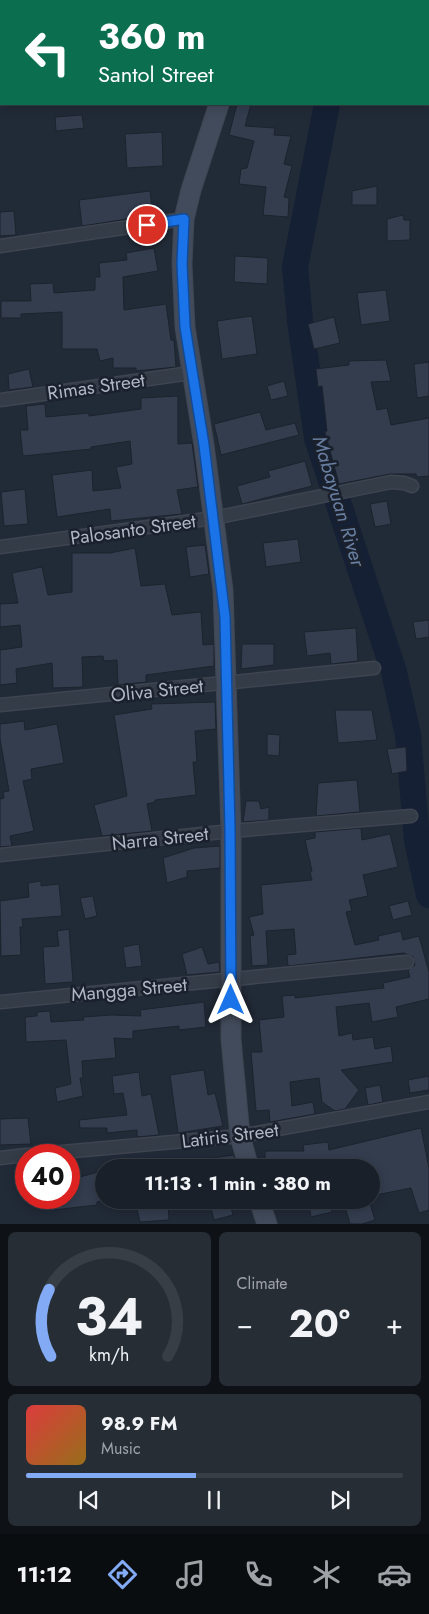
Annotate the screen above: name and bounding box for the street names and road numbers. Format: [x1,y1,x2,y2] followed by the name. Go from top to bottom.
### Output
[46,366,147,407] street label: Rimas Street
[69,507,198,552] street label: Palosanto Street
[109,672,205,709] street label: Oliva Street
[110,820,210,857] street label: Narra Street
[70,971,189,1008] street label: Mangga Street
[180,1116,280,1155] street label: Latiris Street

